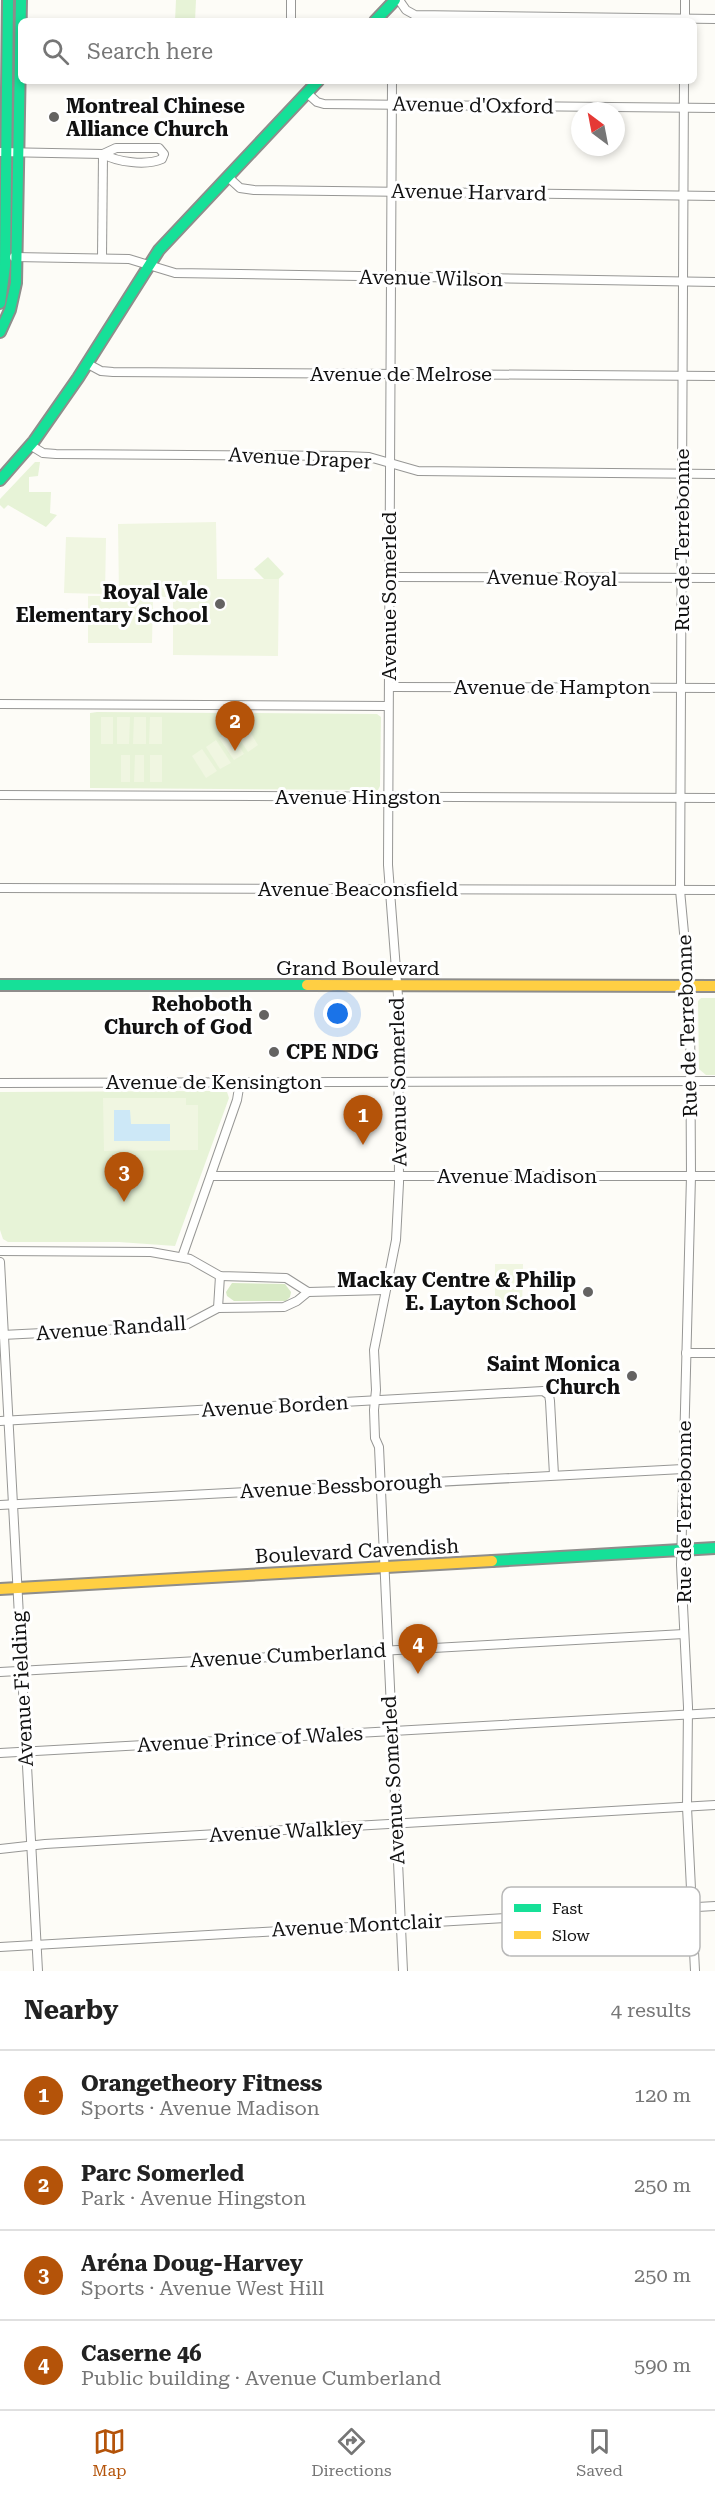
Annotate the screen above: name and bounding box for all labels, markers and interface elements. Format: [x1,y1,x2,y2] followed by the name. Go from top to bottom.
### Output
[18,18,697,84] search box
[39,35,72,68] icon: search
[87,39,213,64] text: Search here
[392,92,554,118] street label: Avenue d'Oxford
[66,94,245,141] place label: Montreal Chinese Alliance Church
[571,102,625,156] north arrow
[47,110,61,124] marker: Montreal Chinese Alliance Church
[391,179,547,205] street label: Avenue Harvard
[359,265,503,291] street label: Avenue Wilson
[310,362,492,386] street label: Avenue de Melrose
[228,442,372,474] street label: Avenue Draper
[670,449,694,631] street label: Rue de Terrebonne
[377,511,401,681] street label: Avenue Somerled
[486,565,618,591] street label: Avenue Royal
[16,580,208,627] place label: Royal Vale Elementary School
[213,597,227,611] marker: Royal Vale Elementary School
[454,675,650,699] street label: Avenue de Hampton
[216,702,254,751] pin: 2
[275,785,441,809] street label: Avenue Hingston
[258,877,459,901] street label: Avenue Beaconsfield
[672,934,702,1118] street label: Rue de Terrebonne
[276,956,440,980] street label: Grand Boulevard
[104,992,253,1039] place label: Rehoboth Church of God
[385,997,411,1167] street label: Avenue Somerled
[323,999,352,1028] your location
[257,1008,271,1022] marker: Rehoboth Church of God
[286,1040,379,1064] place label: CPE NDG
[267,1045,281,1059] marker: CPE NDG
[106,1070,322,1094] street label: Avenue de Kensington
[344,1096,382,1145] pin: 1
[104,1152,144,1202] pin: 3
[437,1164,597,1188] street label: Avenue Madison
[337,1268,576,1315] place label: Mackay Centre & Philip E. Layton School
[581,1285,595,1299] marker: Mackay Centre & Philip E. Layton School
[35,1311,187,1345] street label: Avenue Randall
[487,1352,621,1399] place label: Saint Monica Church
[625,1369,639,1383] marker: Saint Monica Church
[201,1390,349,1422] street label: Avenue Borden
[672,1421,696,1603] street label: Rue de Terrebonne
[239,1469,443,1503] street label: Avenue Bessborough
[254,1534,460,1568] street label: Boulevard Cavendish
[6,1610,38,1767] street label: Avenue Fielding
[398,1624,438,1674] pin: 4
[189,1638,387,1672] street label: Avenue Cumberland
[377,1695,409,1865] street label: Avenue Somerled
[136,1721,364,1757] street label: Avenue Prince of Wales
[208,1815,364,1847] street label: Avenue Walkley
[502,1887,700,1956] legend
[552,1899,583,1918] text: Fast
[271,1909,443,1941] street label: Avenue Montclair
[552,1926,590,1945] text: Slow
[24,1995,118,2025] text: Nearby
[611,1998,691,2022] text: 4 results
[81,2071,322,2096] text: Orangetheory Fitness
[38,2083,49,2107] text: 1
[634,2083,691,2107] text: 120 m
[81,2096,320,2120] text: Sports · Avenue Madison
[81,2161,244,2186] text: Parc Somerled
[38,2173,49,2197] text: 2
[634,2173,691,2197] text: 250 m
[81,2186,306,2210] text: Park · Avenue Hingston
[81,2251,303,2276] text: Aréna Doug-Harvey
[38,2263,49,2287] text: 3
[634,2263,691,2287] text: 250 m
[81,2276,324,2300] text: Sports · Avenue West Hill
[81,2341,202,2366] text: Caserne 46
[38,2353,49,2377] text: 4
[634,2353,691,2377] text: 590 m
[81,2366,441,2390] text: Public building · Avenue Cumberland
[92,2425,127,2480] tab: Map
[311,2425,392,2480] tab: Directions
[576,2425,623,2480] tab: Saved

